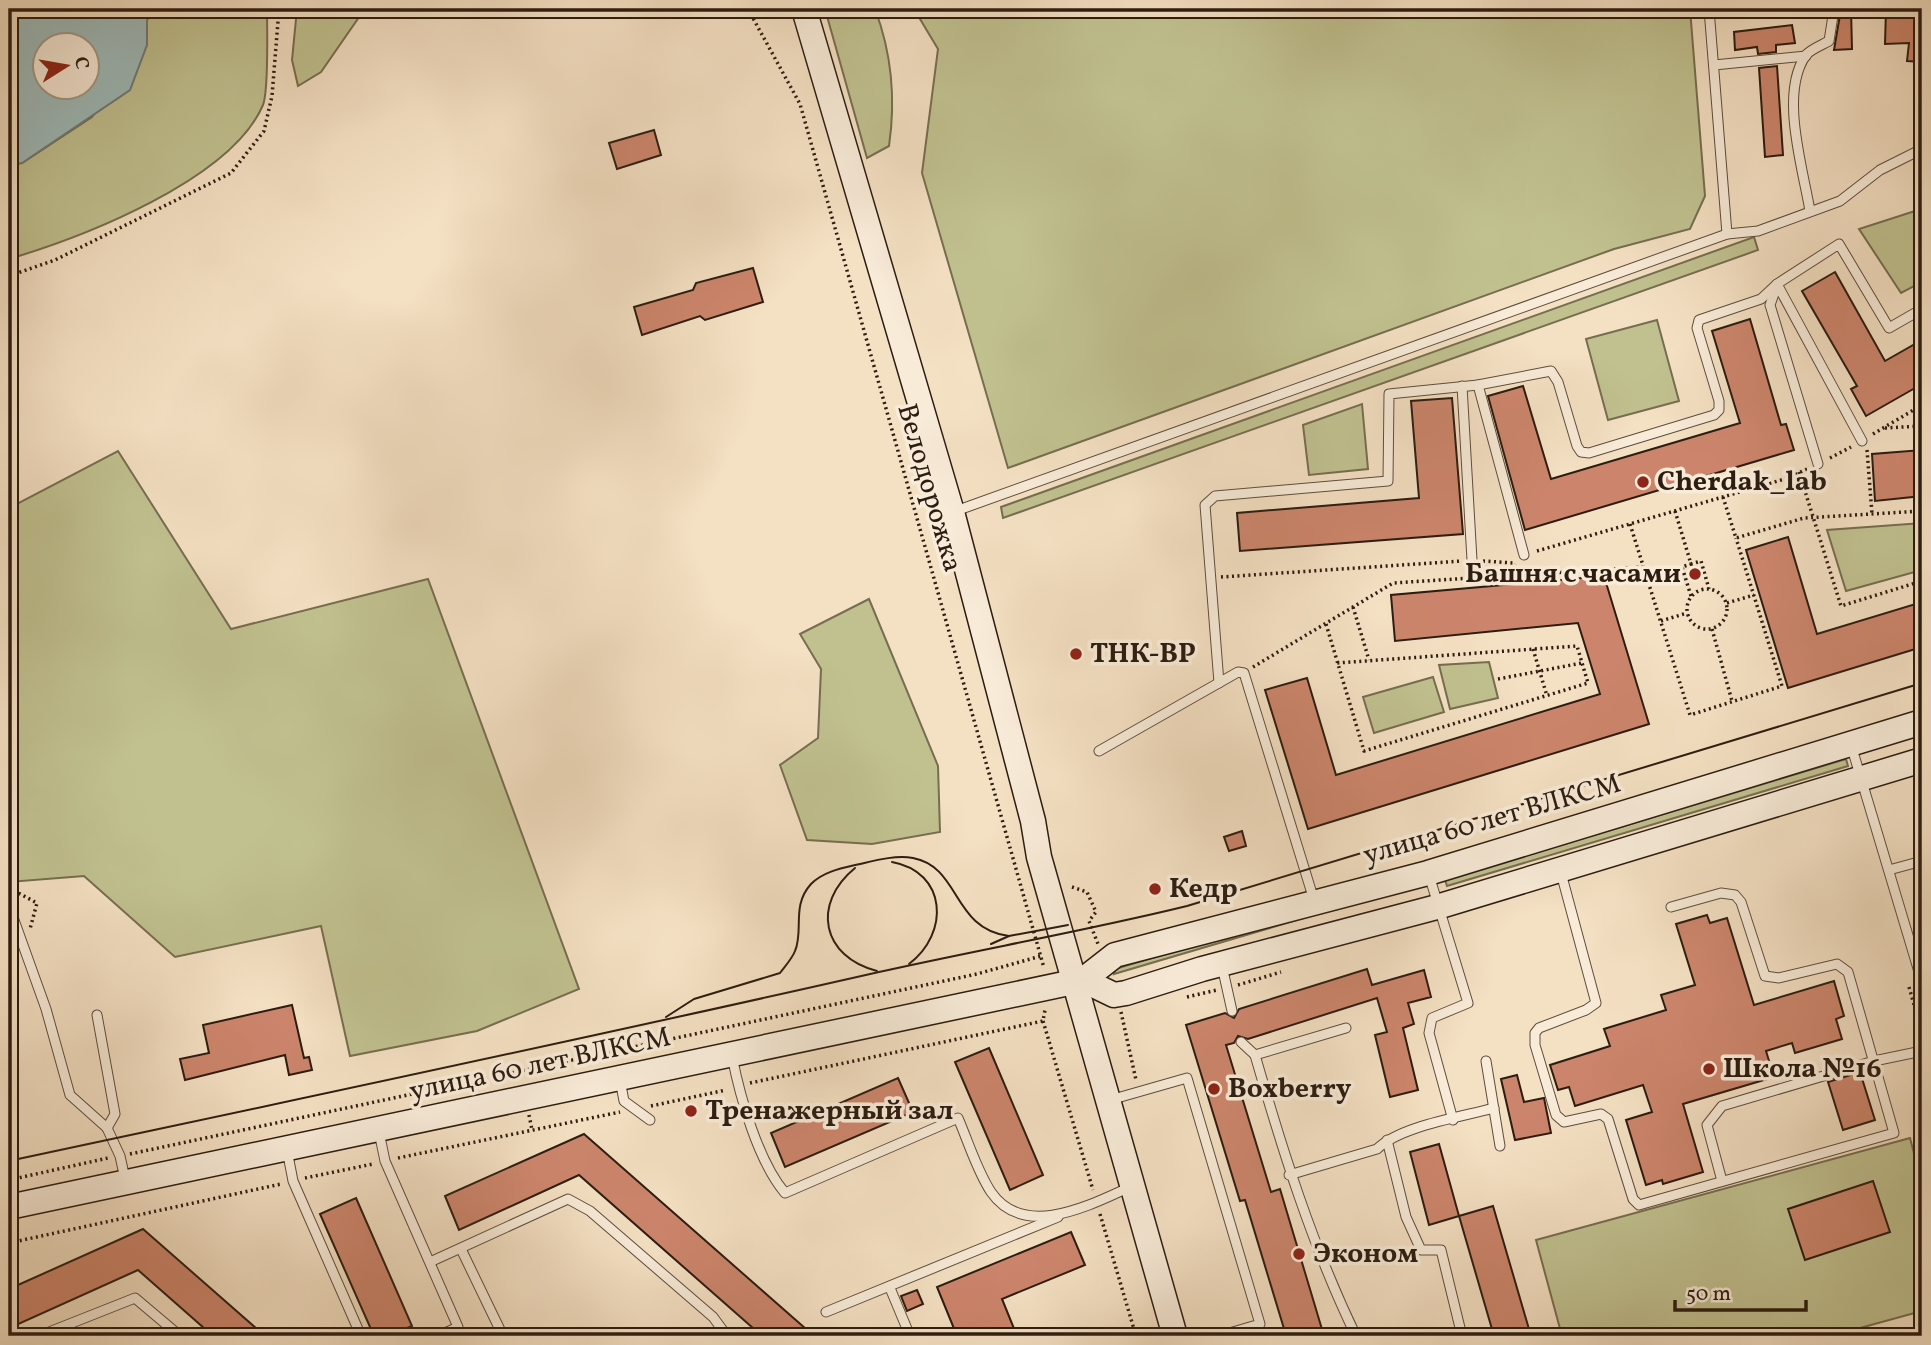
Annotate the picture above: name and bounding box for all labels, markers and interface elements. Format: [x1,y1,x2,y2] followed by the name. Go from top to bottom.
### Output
[32,32,102,102] north arrow
[67,55,95,72] text: С
[886,399,972,577] street label: Велодорожка
[1657,463,1827,502] place label: Cherdak_lab
[1635,474,1651,490] marker: Cherdak_lab
[1465,555,1681,594] place label: Башня с часами
[1687,566,1703,582] marker: Башня с часами
[1090,635,1196,674] place label: ТНК-ВР
[1068,646,1084,662] marker: ТНК-ВР
[1359,765,1625,875] street label: улица 60 лет ВЛКСМ
[1169,870,1238,909] place label: Кедр
[1147,881,1163,897] marker: Кедр
[406,1018,674,1112] street label: улица 60 лет ВЛКСМ
[1723,1050,1882,1089] place label: Школа №16
[1701,1061,1717,1077] marker: Школа №16
[1228,1070,1352,1109] place label: Boxberry
[1206,1081,1222,1097] marker: Boxberry
[705,1092,953,1131] place label: Тренажерный зал
[683,1103,699,1119] marker: Тренажерный зал
[1313,1235,1418,1274] place label: Эконом
[1291,1246,1307,1262] marker: Эконом
[1675,1268,1807,1312] scale bar
[1686,1280,1731,1309] text: 50 m

